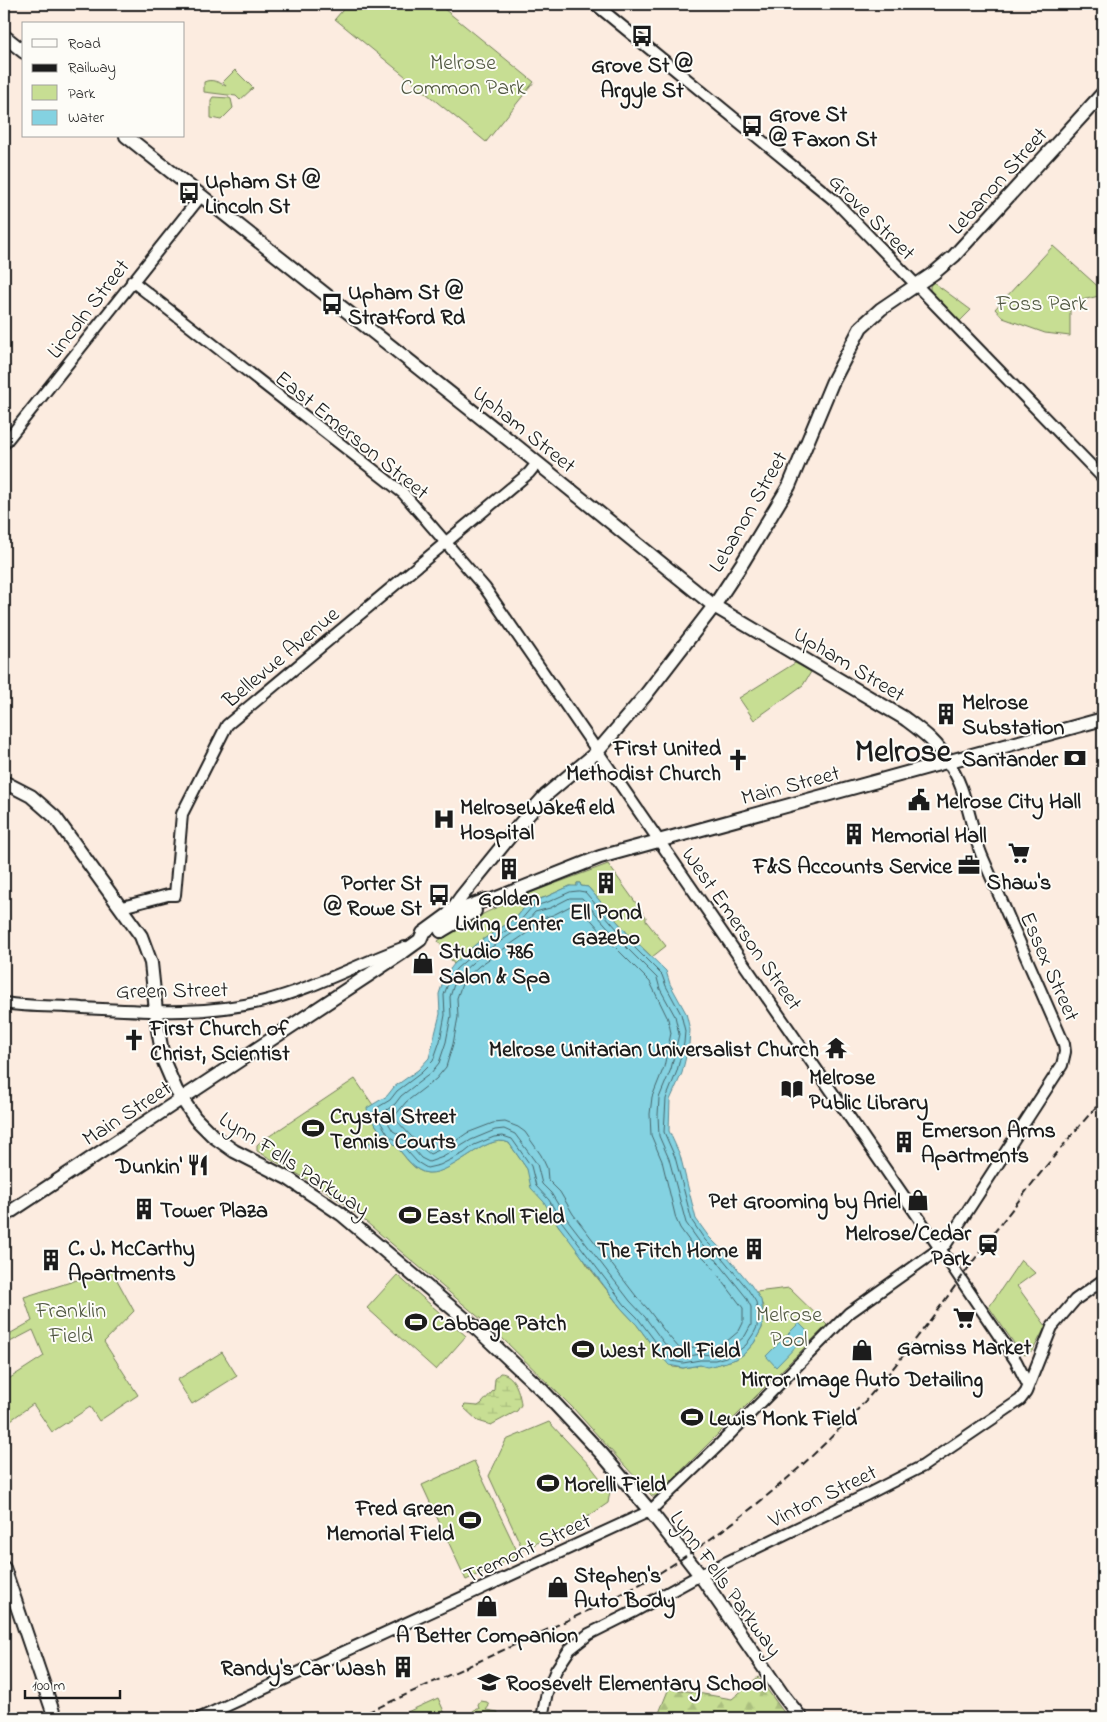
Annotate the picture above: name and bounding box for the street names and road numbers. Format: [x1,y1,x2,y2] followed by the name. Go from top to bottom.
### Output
[942,120,1057,243] street label: Lebanon Street
[820,167,922,269] street label: Grove Street
[40,253,139,367] street label: Lincoln Street
[267,364,436,509] street label: East Emerson Street
[464,378,582,483] street label: Upham Street
[702,445,798,579] street label: Lebanon Street
[216,600,347,717] street label: Bellevue Avenue
[786,620,911,712] street label: Upham Street
[738,758,844,815] street label: Main Street
[672,842,809,1018] street label: West Emerson Street
[1010,908,1087,1027] street label: Essex Street
[116,975,229,1009] street label: Green Street
[77,1073,179,1155] street label: Main Street
[211,1105,375,1227] street label: Lynn Fells Parkway
[763,1457,883,1538] street label: Vinton Street
[660,1505,789,1665] street label: Lynn Fells Parkway
[459,1506,598,1593] street label: Tremont Street

